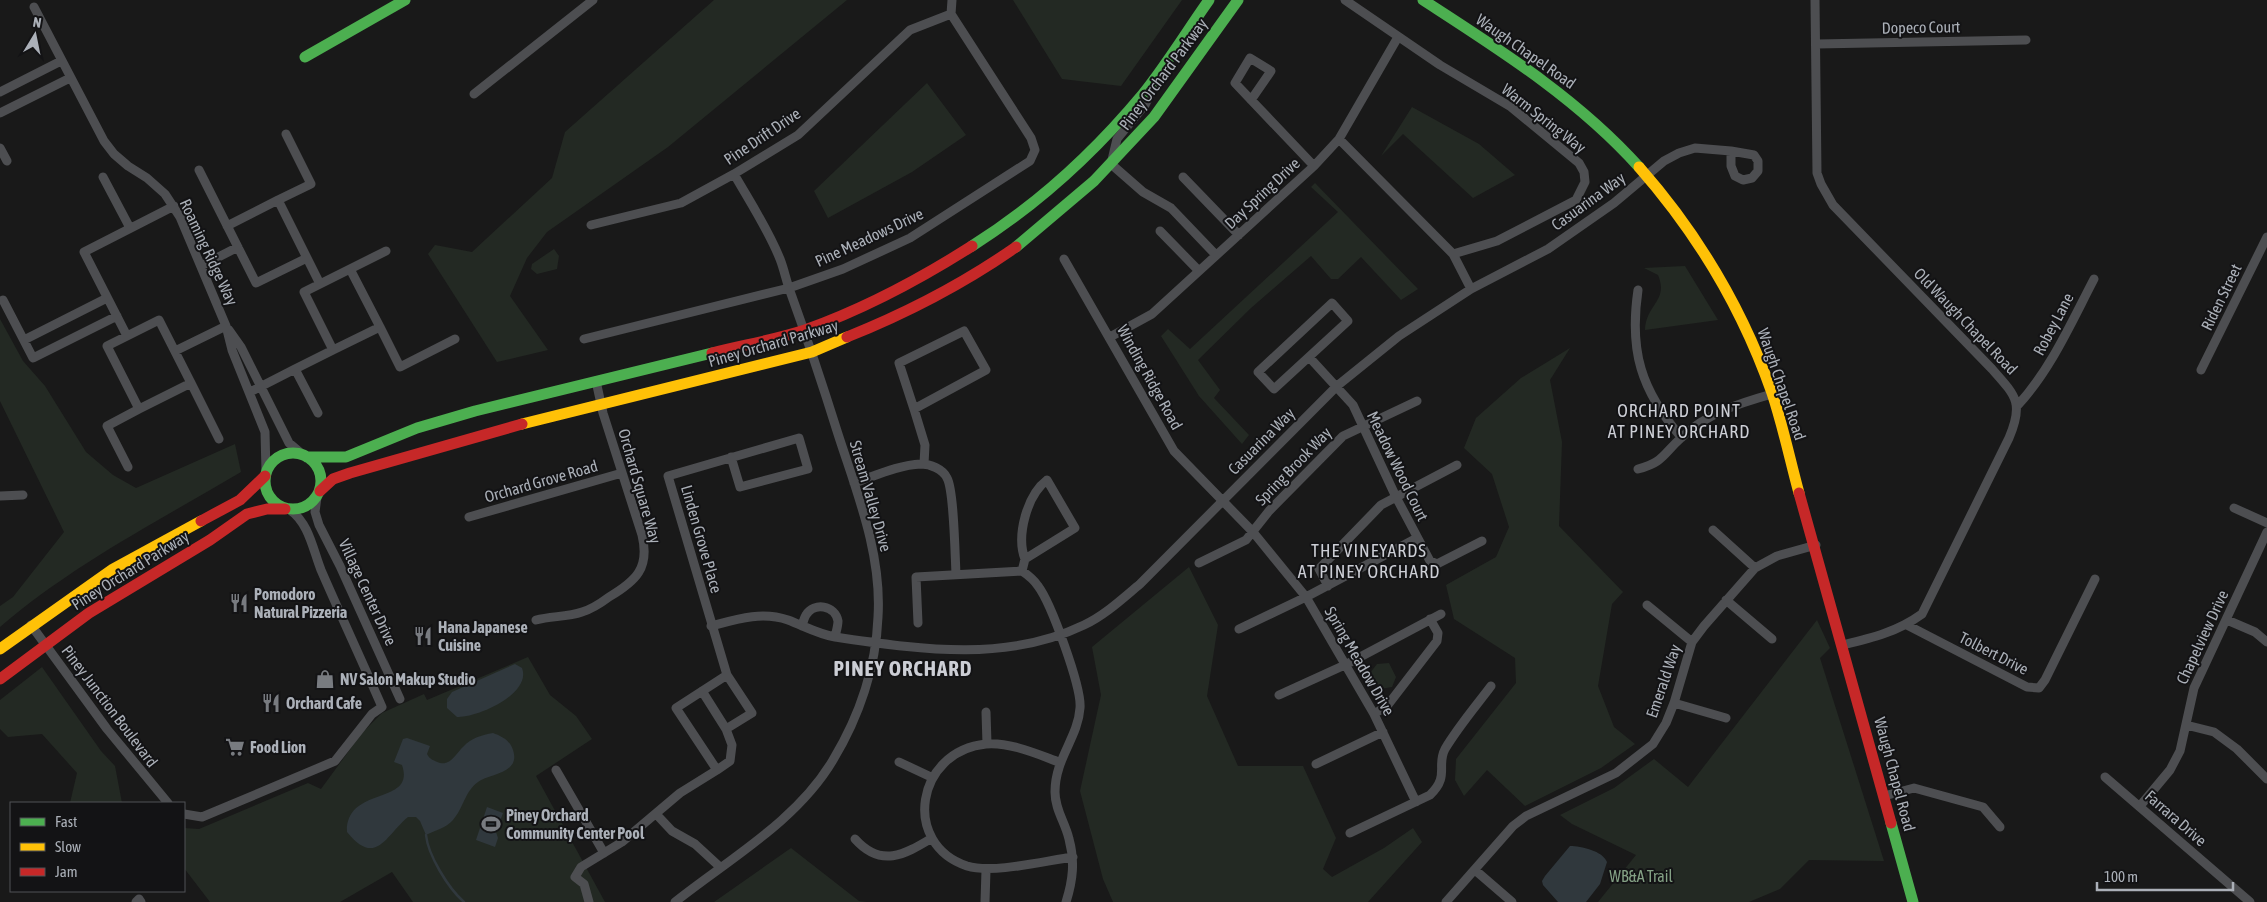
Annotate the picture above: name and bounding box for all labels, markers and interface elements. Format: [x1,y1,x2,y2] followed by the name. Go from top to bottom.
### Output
[10,10,60,60] north arrow
[1472,10,1579,93] street label: Waugh Chapel Road
[32,14,43,31] text: N
[1115,14,1212,134] street label: Piney Orchard Parkway
[1882,17,1961,38] street label: Dopeco Court
[1498,80,1590,157] street label: Warm Spring Way
[720,104,804,168] street label: Pine Drift Drive
[1221,154,1304,233] street label: Day Spring Drive
[1548,168,1629,234] street label: Casuarina Way
[176,196,242,309] street label: Roaming Ridge Way
[812,204,926,270] street label: Pine Meadows Drive
[2197,261,2245,333] street label: Riden Street
[1910,264,2021,378] street label: Old Waugh Chapel Road
[2029,290,2078,359] street label: Robey Lane
[706,316,841,371] street label: Piney Orchard Parkway
[1113,321,1186,433] street label: Winding Ridge Road
[1753,326,1810,443] street label: Waugh Chapel Road
[1608,400,1750,442] district label: ORCHARD POINT AT PINEY ORCHARD
[1224,404,1299,479] street label: Casuarina Way
[1364,408,1432,524] street label: Meadow Wood Court
[1251,423,1336,509] street label: Spring Brook Way
[614,427,665,546] street label: Orchard Square Way
[846,438,895,554] street label: Stream Valley Drive
[482,456,600,506] street label: Orchard Grove Road
[678,483,726,595] street label: Linden Grove Place
[68,526,193,614] street label: Piney Orchard Parkway
[335,536,401,649] street label: Village Center Drive
[1298,540,1440,582] district label: THE VINEYARDS AT PINEY ORCHARD
[254,585,347,621] place label: Pomodoro Natural Pizzeria
[2172,587,2233,687] street label: Chapelview Drive
[228,592,250,614] restaurant icon: Pomodoro Natural Pizzeria
[1321,603,1398,719] street label: Spring Meadow Drive
[438,618,528,654] place label: Hana Japanese Cuisine
[412,625,434,647] restaurant icon: Hana Japanese Cuisine
[1956,628,2032,678] street label: Tolbert Drive
[58,642,162,771] street label: Piney Junction Boulevard
[1642,642,1685,720] street label: Emerald Way
[834,656,972,680] district label: PINEY ORCHARD
[314,668,336,690] shop icon: NV Salon Makup Studio
[340,670,476,688] place label: NV Salon Makup Studio
[260,692,282,714] restaurant icon: Orchard Cafe
[286,694,362,712] place label: Orchard Cafe
[1870,715,1919,833] street label: Waugh Chapel Road
[224,736,246,758] supermarket icon: Food Lion
[250,738,306,756] place label: Food Lion
[2142,787,2210,849] street label: Farrara Drive
[10,802,185,892] legend
[506,806,645,842] place label: Piney Orchard Community Center Pool
[55,813,77,830] text: Fast
[480,813,502,835] sports icon: Piney Orchard Community Center Pool
[55,838,81,855] text: Slow
[2097,860,2233,892] scale bar
[55,863,78,880] text: Jam
[1609,867,1673,885] park label: WB&A Trail
[2104,868,2138,885] text: 100 m

